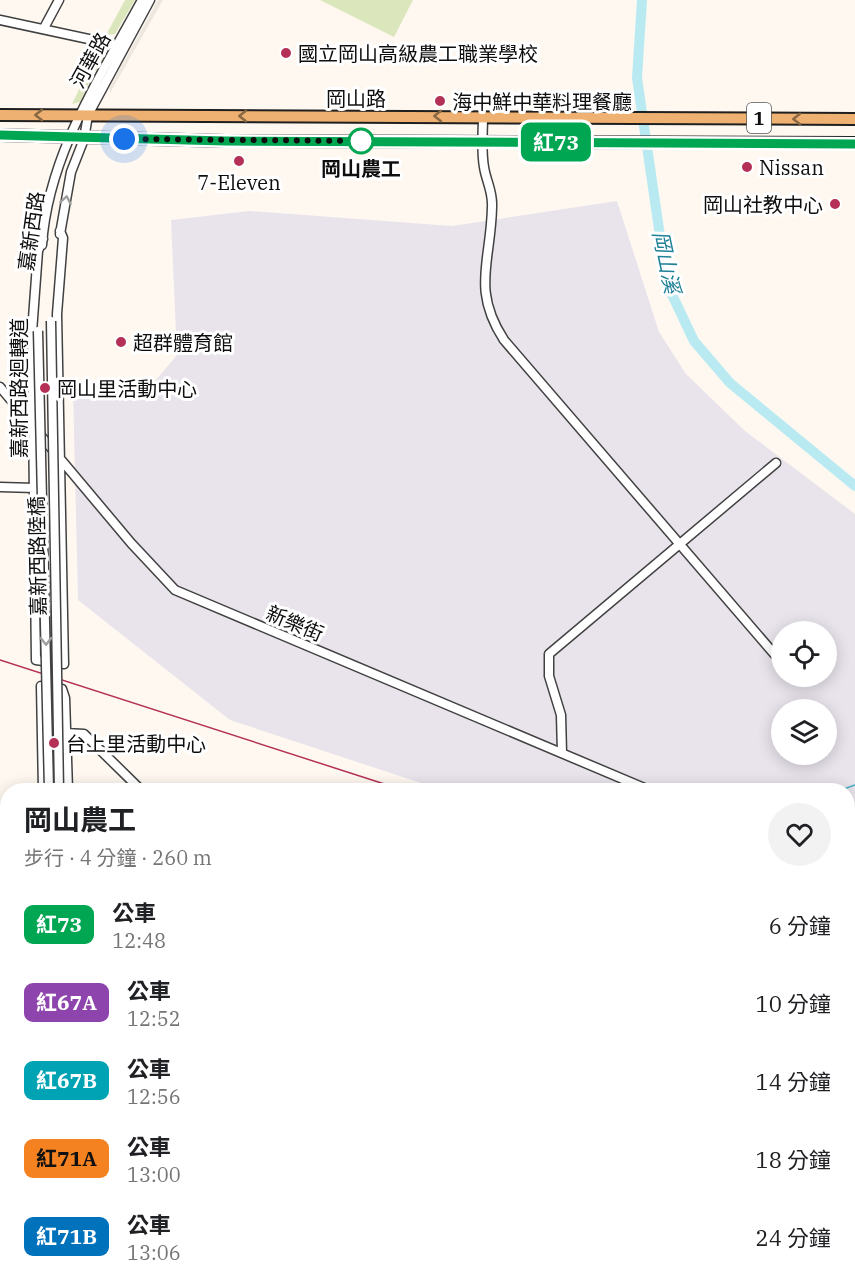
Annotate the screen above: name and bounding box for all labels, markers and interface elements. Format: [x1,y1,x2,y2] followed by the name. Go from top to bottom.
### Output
[64,27,116,93] street label: 河華路
[298,40,538,67] place label: 國立岡山高級農工職業學校
[279,46,293,60] marker: 國立岡山高級農工職業學校
[326,85,386,112] street label: 岡山路
[452,88,632,115] place label: 海中鮮中華料理餐廳
[433,94,447,108] marker: 海中鮮中華料理餐廳
[747,103,771,133] road number: 1
[35,109,44,121] one-way arrow
[239,110,248,122] one-way arrow
[434,110,443,122] one-way arrow
[792,113,801,125] one-way arrow
[522,122,590,162] line badge: 紅73
[109,124,139,154] your location
[348,128,374,154] marker: 岡山農工
[533,128,579,156] text: 紅73
[232,154,246,168] marker: 7-Eleven
[759,154,824,181] place label: Nissan
[321,155,401,182] place label: 岡山農工
[740,160,754,174] marker: Nissan
[197,169,281,196] place label: 7-Eleven
[12,190,50,272] street label: 嘉新西路
[703,191,823,218] place label: 岡山社教中心
[59,196,71,205] one-way arrow
[828,197,842,211] marker: 岡山社教中心
[647,228,688,299] water label: 岡山溪
[5,318,32,458] street label: 嘉新西路迴轉道
[133,329,233,356] place label: 超群體育館
[114,335,128,349] marker: 超群體育館
[57,375,197,402] place label: 岡山里活動中心
[38,381,52,395] marker: 岡山里活動中心
[22,496,52,616] street label: 嘉新西路陸橋
[262,599,328,647] street label: 新樂街
[771,621,837,765] map controls
[771,621,837,687] button: locate
[40,637,52,646] one-way arrow
[771,699,837,765] button: layers
[66,730,206,757] place label: 台上里活動中心
[47,736,61,750] marker: 台上里活動中心
[24,801,136,838] text: 岡山農工
[768,803,831,866] button: heart
[24,844,212,871] text: 步行 · 4 分鐘 · 260 m
[112,898,156,927] text: 公車
[36,910,82,938] text: 紅73
[769,911,831,940] text: 6 分鐘
[112,927,166,954] text: 12:48
[127,976,171,1005] text: 公車
[36,988,97,1016] text: 紅67A
[755,989,831,1018] text: 10 分鐘
[127,1005,181,1032] text: 12:52
[127,1054,171,1083] text: 公車
[36,1066,97,1094] text: 紅67B
[755,1067,831,1096] text: 14 分鐘
[127,1083,181,1110] text: 12:56
[127,1132,171,1161] text: 公車
[36,1144,97,1172] text: 紅71A
[755,1145,831,1174] text: 18 分鐘
[127,1161,181,1188] text: 13:00
[127,1210,171,1239] text: 公車
[36,1222,97,1250] text: 紅71B
[755,1223,831,1252] text: 24 分鐘
[127,1239,181,1266] text: 13:06

